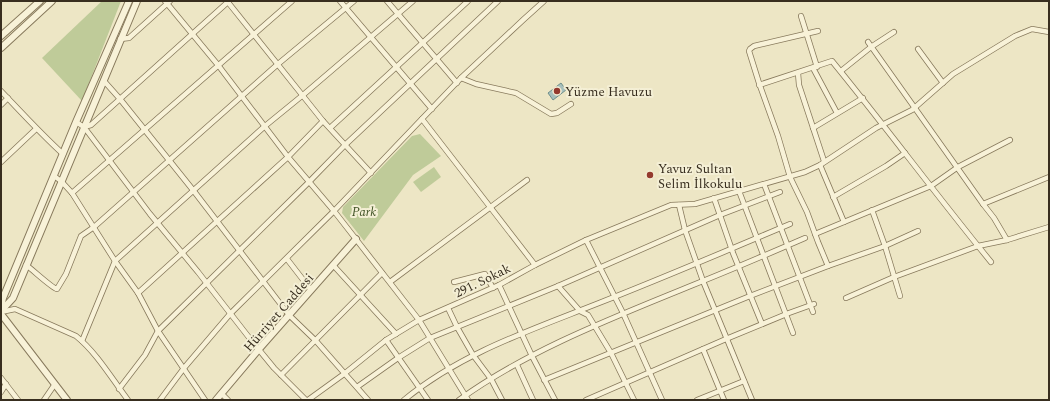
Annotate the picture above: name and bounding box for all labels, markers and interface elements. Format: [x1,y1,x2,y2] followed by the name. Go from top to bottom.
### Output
[565,82,652,102] place label: Yüzme Havuzu
[552,86,562,96] marker: Yüzme Havuzu
[658,159,742,194] place label: Yavuz Sultan Selim İlkokulu
[645,170,655,180] marker: Yavuz Sultan Selim İlkokulu
[352,202,376,222] park label: Park
[451,259,514,303] street label: 291. Sokak
[239,269,319,357] street label: Hürriyet Caddesi

